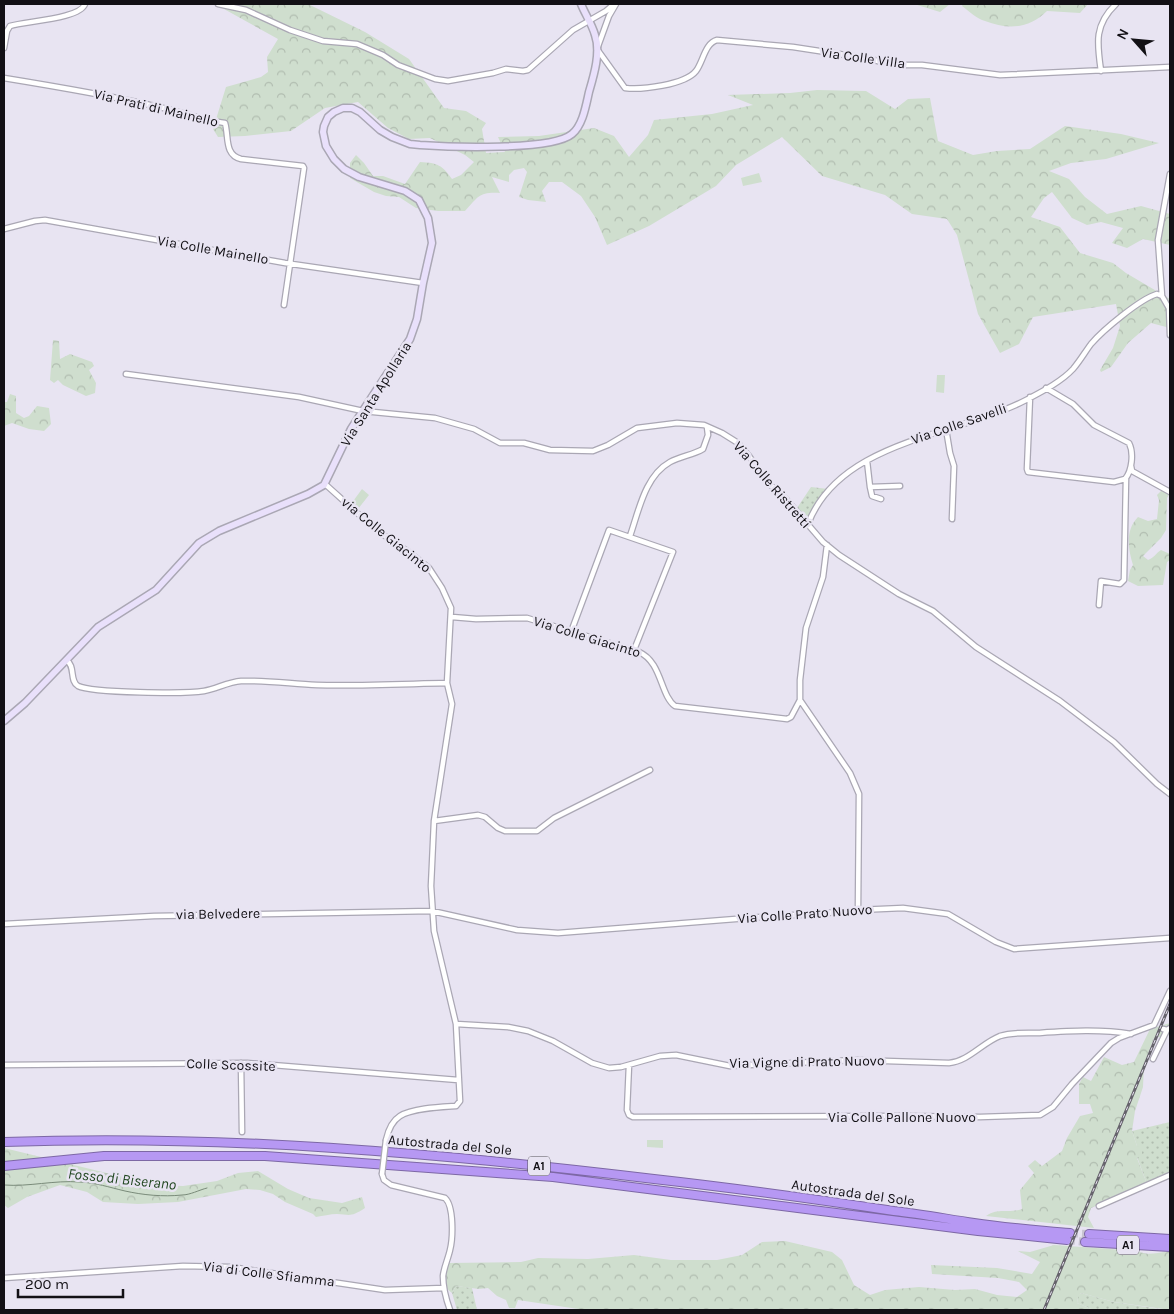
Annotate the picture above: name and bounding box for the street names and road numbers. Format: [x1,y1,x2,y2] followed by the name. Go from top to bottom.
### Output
[820,44,906,72] street label: Via Colle Villa
[92,85,220,131] street label: Via Prati di Mainello
[156,232,270,268] street label: Via Colle Mainello
[337,338,415,450] street label: Via Santa Apollaria
[909,400,1009,448] street label: Via Colle Savelli
[730,438,814,532] street label: Via Colle Ristretti
[338,494,434,576] street label: via Colle Giacinto
[531,613,643,661] street label: Via Colle Giacinto
[737,901,873,927] street label: Via Colle Prato Nuovo
[176,905,260,923] street label: via Belvedere
[729,1052,885,1072] street label: Via Vigne di Prato Nuovo
[186,1055,276,1075] street label: Colle Scossite
[828,1109,976,1126] street label: Via Colle Pallone Nuovo
[387,1131,513,1159] street label: Autostrada del Sole
[528,1156,550,1176] road number: A1
[790,1176,916,1210] street label: Autostrada del Sole
[1117,1236,1139,1254] road number: A1
[202,1257,336,1291] street label: Via di Colle Sfiamma

